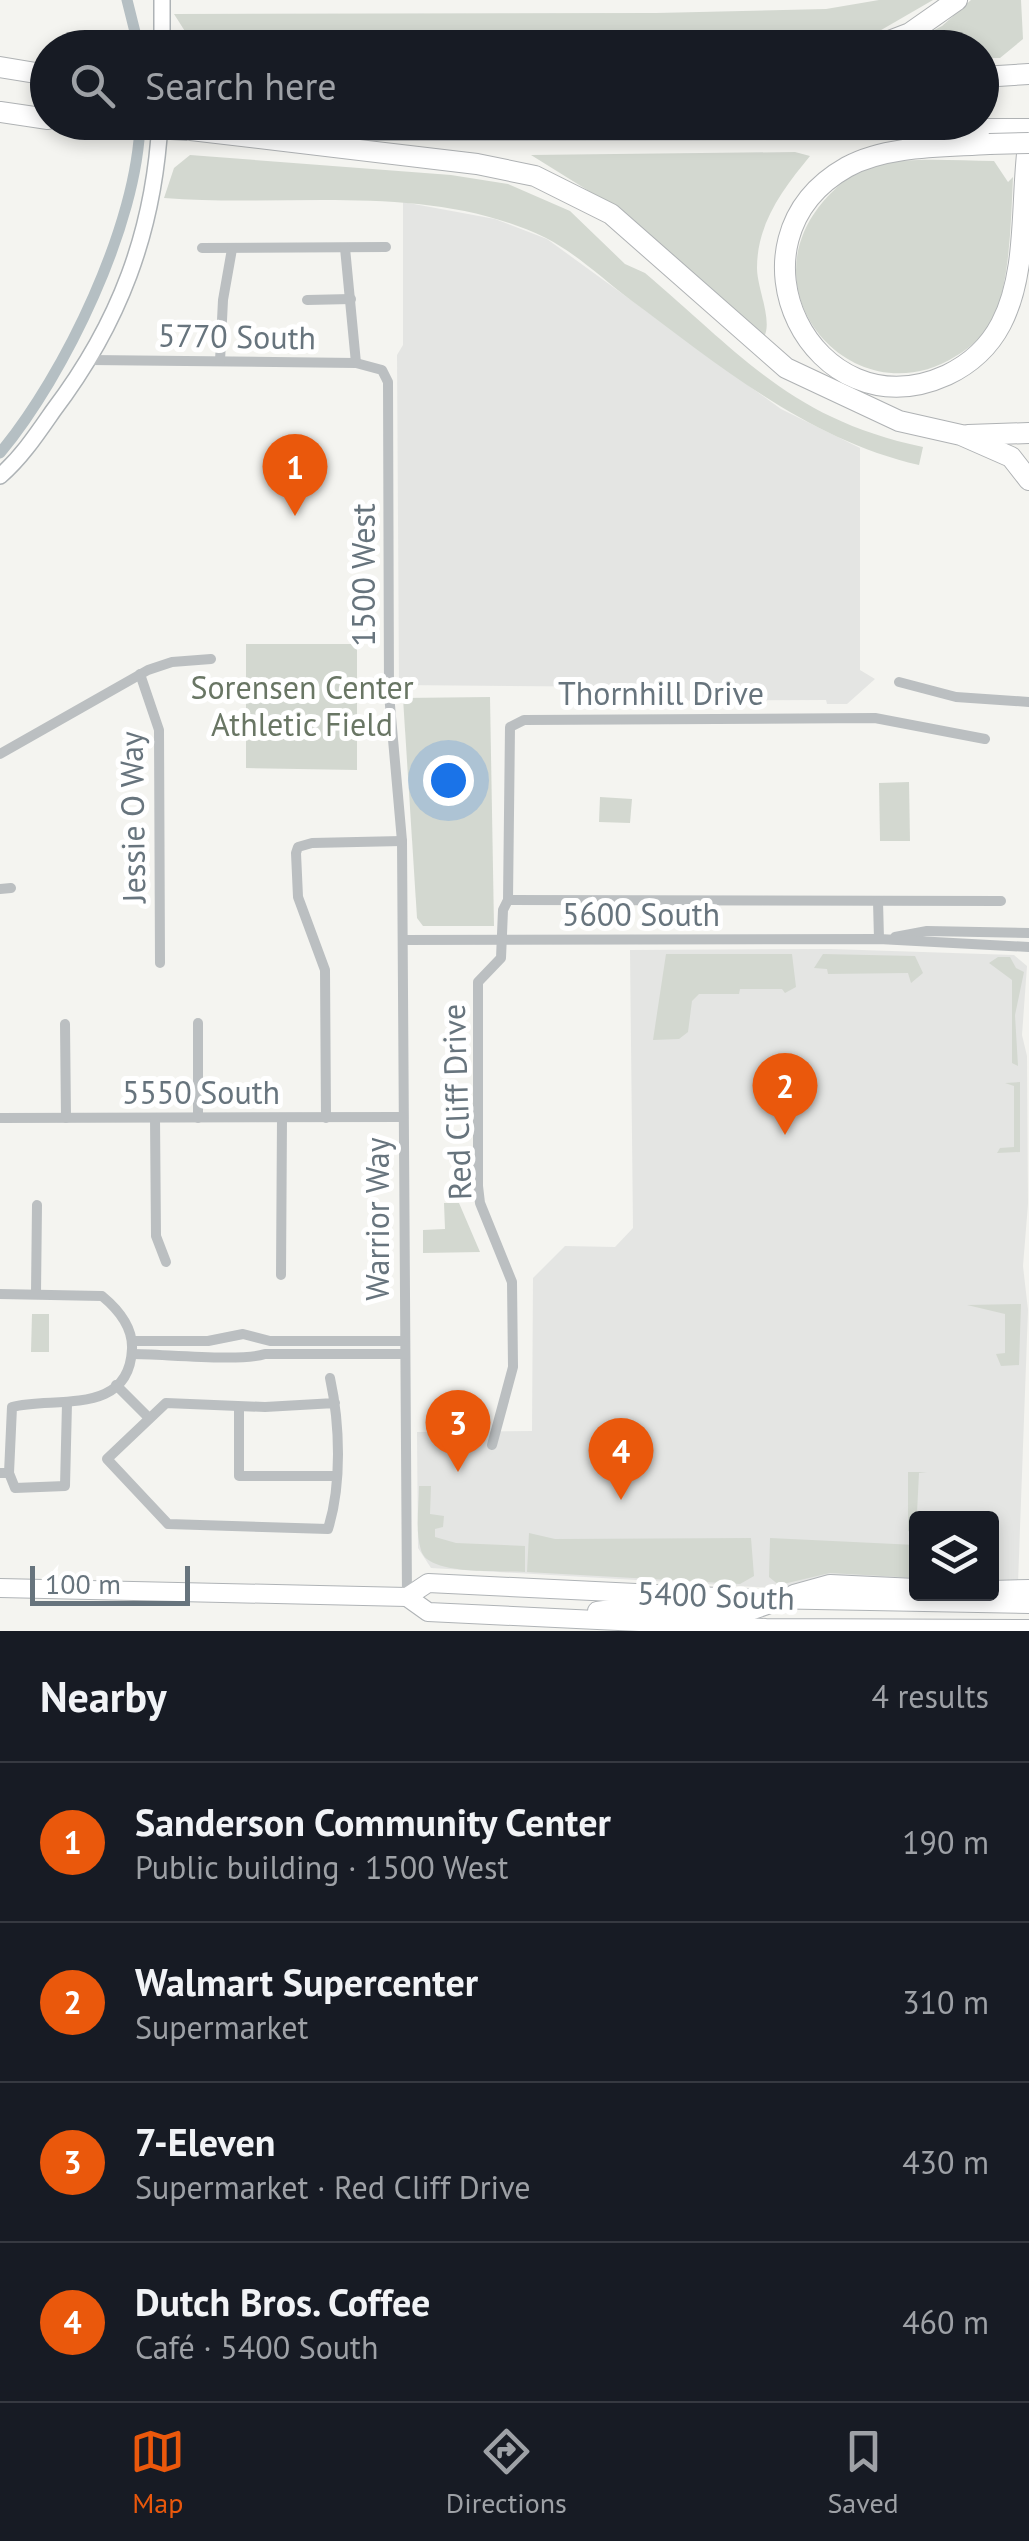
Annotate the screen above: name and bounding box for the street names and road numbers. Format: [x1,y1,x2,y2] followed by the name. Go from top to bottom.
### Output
[158,314,316,358] street label: 5770 South
[342,503,384,647] street label: 1500 West
[558,672,764,714] street label: Thornhill Drive
[110,731,155,905] street label: Jessie O Way
[562,893,720,935] street label: 5600 South
[432,1003,480,1201] street label: Red Cliff Drive
[122,1071,280,1113] street label: 5550 South
[356,1137,398,1301] street label: Warrior Way
[636,1571,796,1619] street label: 5400 South

